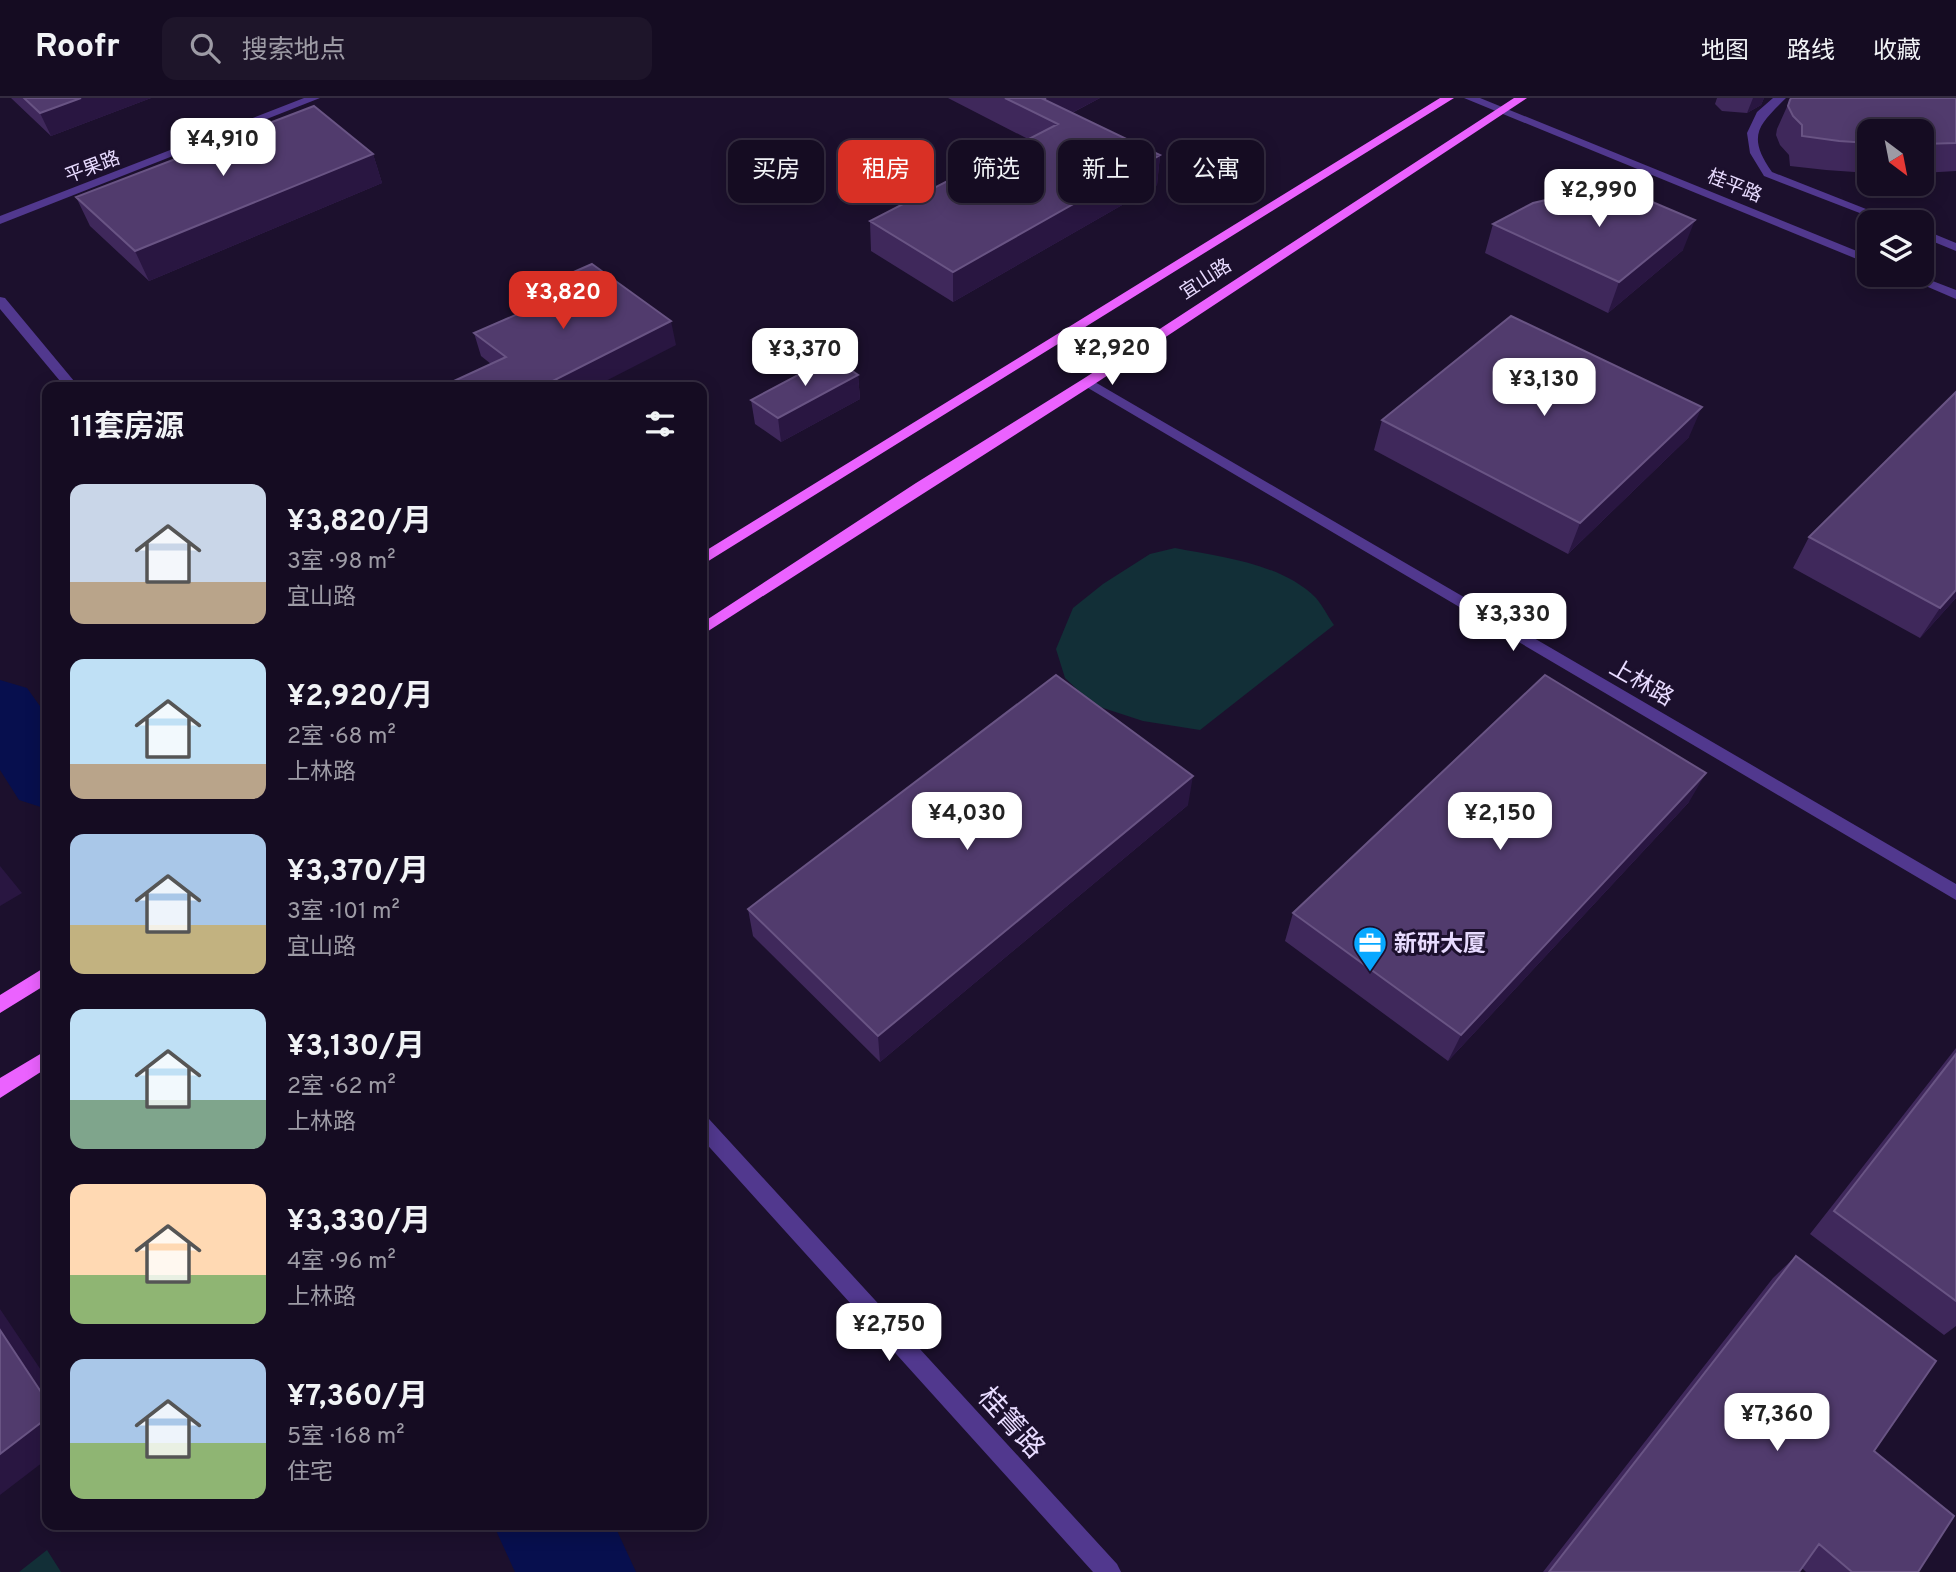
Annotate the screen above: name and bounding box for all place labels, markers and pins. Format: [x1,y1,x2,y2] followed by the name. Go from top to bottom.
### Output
[166,118,280,178] pin: ¥4,910
[1542,170,1656,229] pin: ¥2,990
[506,272,620,331] pin: ¥3,820
[748,328,862,388] pin: ¥3,370
[1055,328,1169,387] pin: ¥2,920
[1487,358,1601,418] pin: ¥3,130
[1456,594,1570,653] pin: ¥3,330
[910,792,1024,852] pin: ¥4,030
[1443,792,1557,852] pin: ¥2,150
[1351,924,1389,973] office icon: 新研大厦
[1394,931,1486,960] place label: 新研大厦
[832,1304,946,1363] pin: ¥2,750
[1720,1394,1834,1453] pin: ¥7,360

